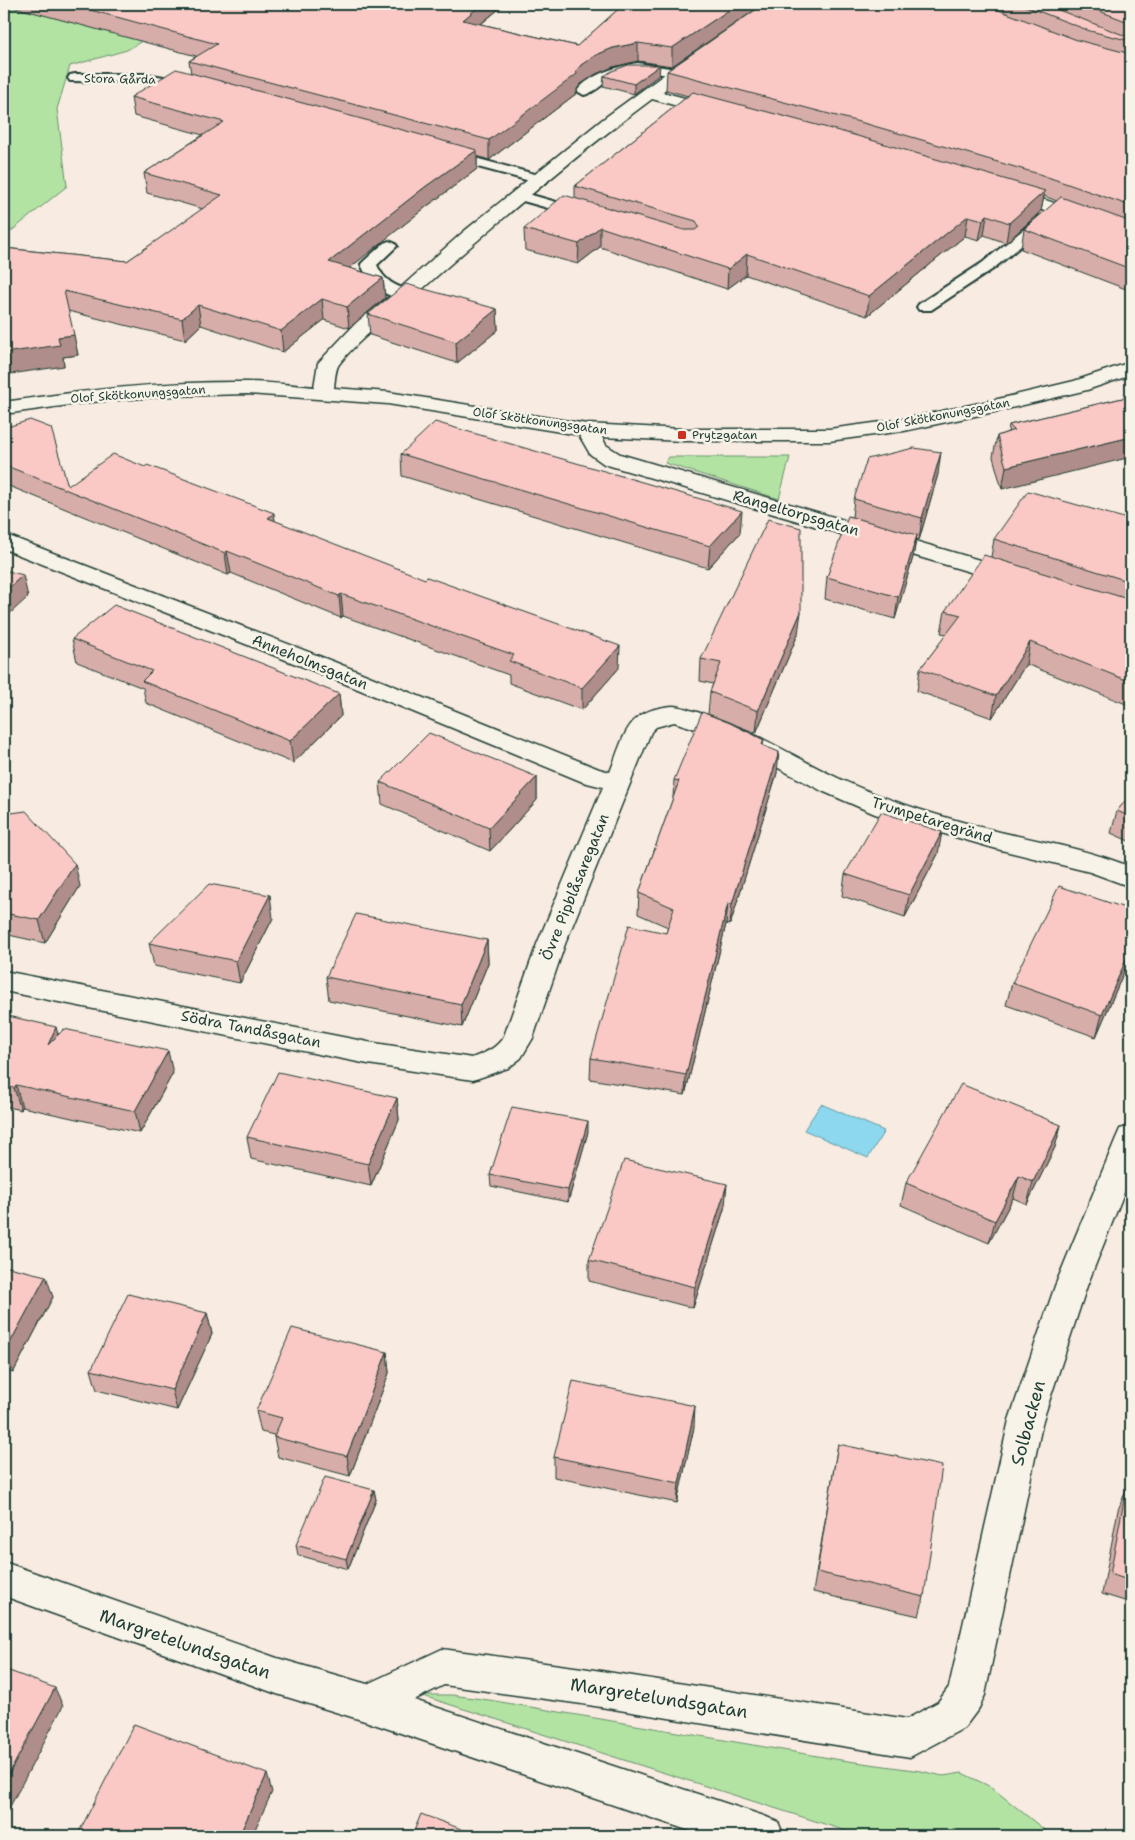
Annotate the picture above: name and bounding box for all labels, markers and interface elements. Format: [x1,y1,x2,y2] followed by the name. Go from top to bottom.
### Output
[84,70,156,88] street label: Stora Gårda
[70,381,206,407] street label: Olof Skötkonungsgatan
[875,394,1011,436] street label: Olof Skötkonungsgatan
[472,404,608,438] street label: Olof Skötkonungsgatan
[692,427,757,443] place label: Prytzgatan
[676,429,688,441] marker: Prytzgatan
[731,485,861,541] street label: Rangeltorpsgatan
[249,630,371,694] street label: Anneholmsgatan
[869,792,996,848] street label: Trumpetaregränd
[536,811,614,963] street label: Övre Pipblåsaregatan
[179,1006,323,1052] street label: Södra Tandåsgatan
[1005,1378,1051,1468] street label: Solbacken
[96,1603,274,1685] street label: Margretelundsgatan
[569,1672,749,1724] street label: Margretelundsgatan

